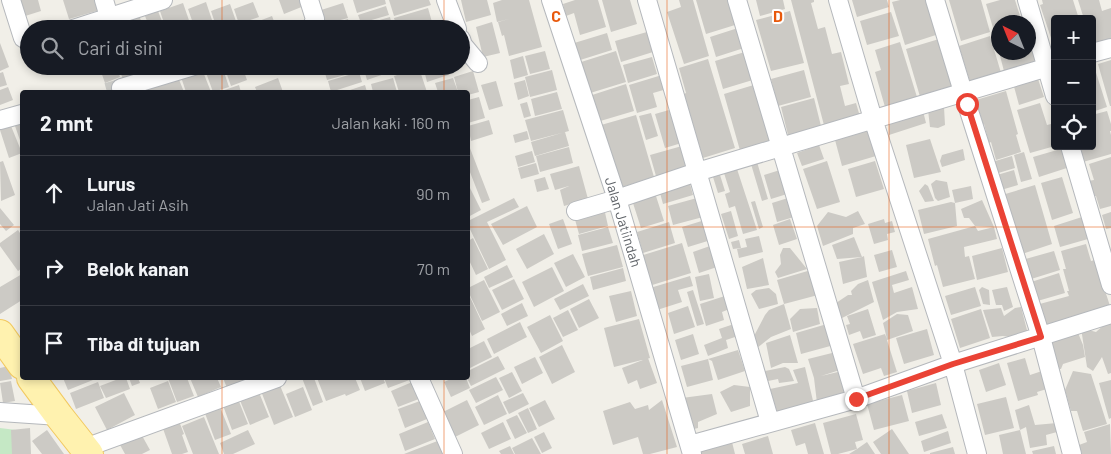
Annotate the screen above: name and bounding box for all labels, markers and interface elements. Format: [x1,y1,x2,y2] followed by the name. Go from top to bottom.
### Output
[551,6,561,25] text: C
[773,6,783,25] text: D
[991,15,1036,60] north arrow
[1051,15,1096,150] map controls
[1051,15,1096,60] button: +
[20,20,470,75] search box
[38,34,66,62] icon: search
[78,36,163,59] text: Cari di sini
[1051,60,1096,105] button: −
[956,93,979,116] route start
[1051,105,1096,150] button: locate
[40,110,93,135] text: 2 mnt
[332,113,450,132] text: Jalan kaki · 160 m
[87,172,135,195] text: Lurus
[602,175,645,269] street label: Jalan Jatiindah
[40,179,68,207] icon: ahead
[416,184,450,203] text: 90 m
[87,195,189,214] text: Jalan Jati Asih
[40,254,68,282] icon: right
[87,257,189,280] text: Belok kanan
[417,259,450,278] text: 70 m
[40,329,68,357] icon: arrive
[87,332,200,355] text: Tiba di tujuan
[845,388,868,411] route end

